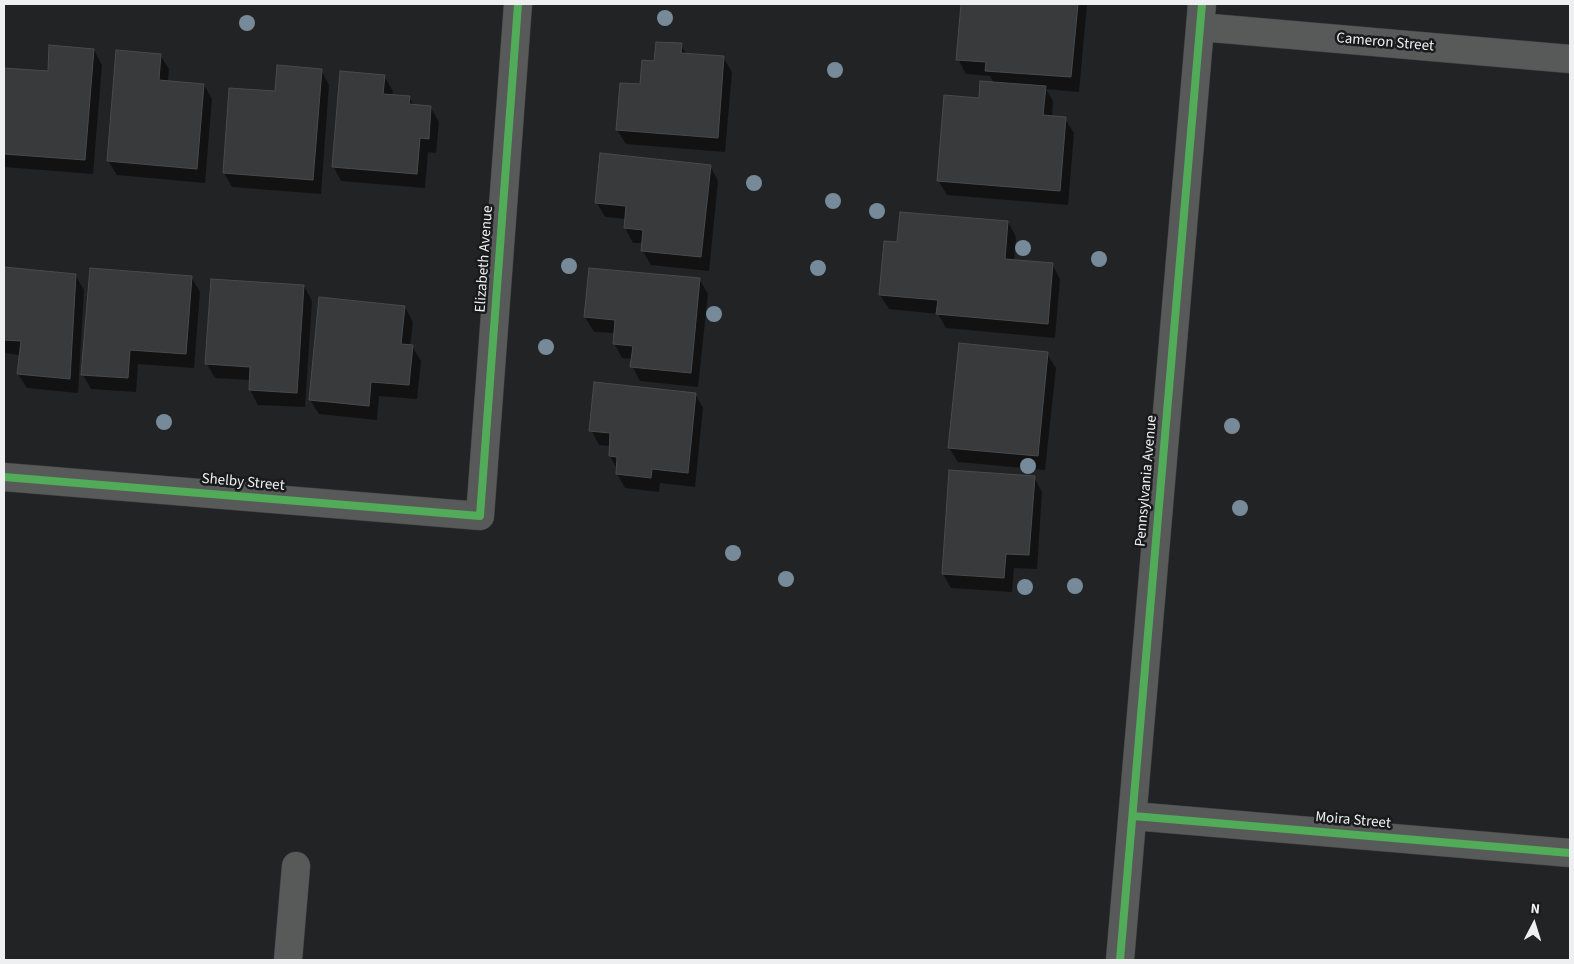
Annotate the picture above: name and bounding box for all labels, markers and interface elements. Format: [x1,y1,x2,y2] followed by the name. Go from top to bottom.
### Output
[1335,30,1435,56] street label: Cameron Street
[472,205,498,313] street label: Elizabeth Avenue
[1132,414,1162,548] street label: Pennsylvania Avenue
[201,470,285,496] street label: Shelby Street
[1315,809,1391,833] street label: Moira Street
[1509,899,1559,949] north arrow
[1530,899,1541,919] text: N

